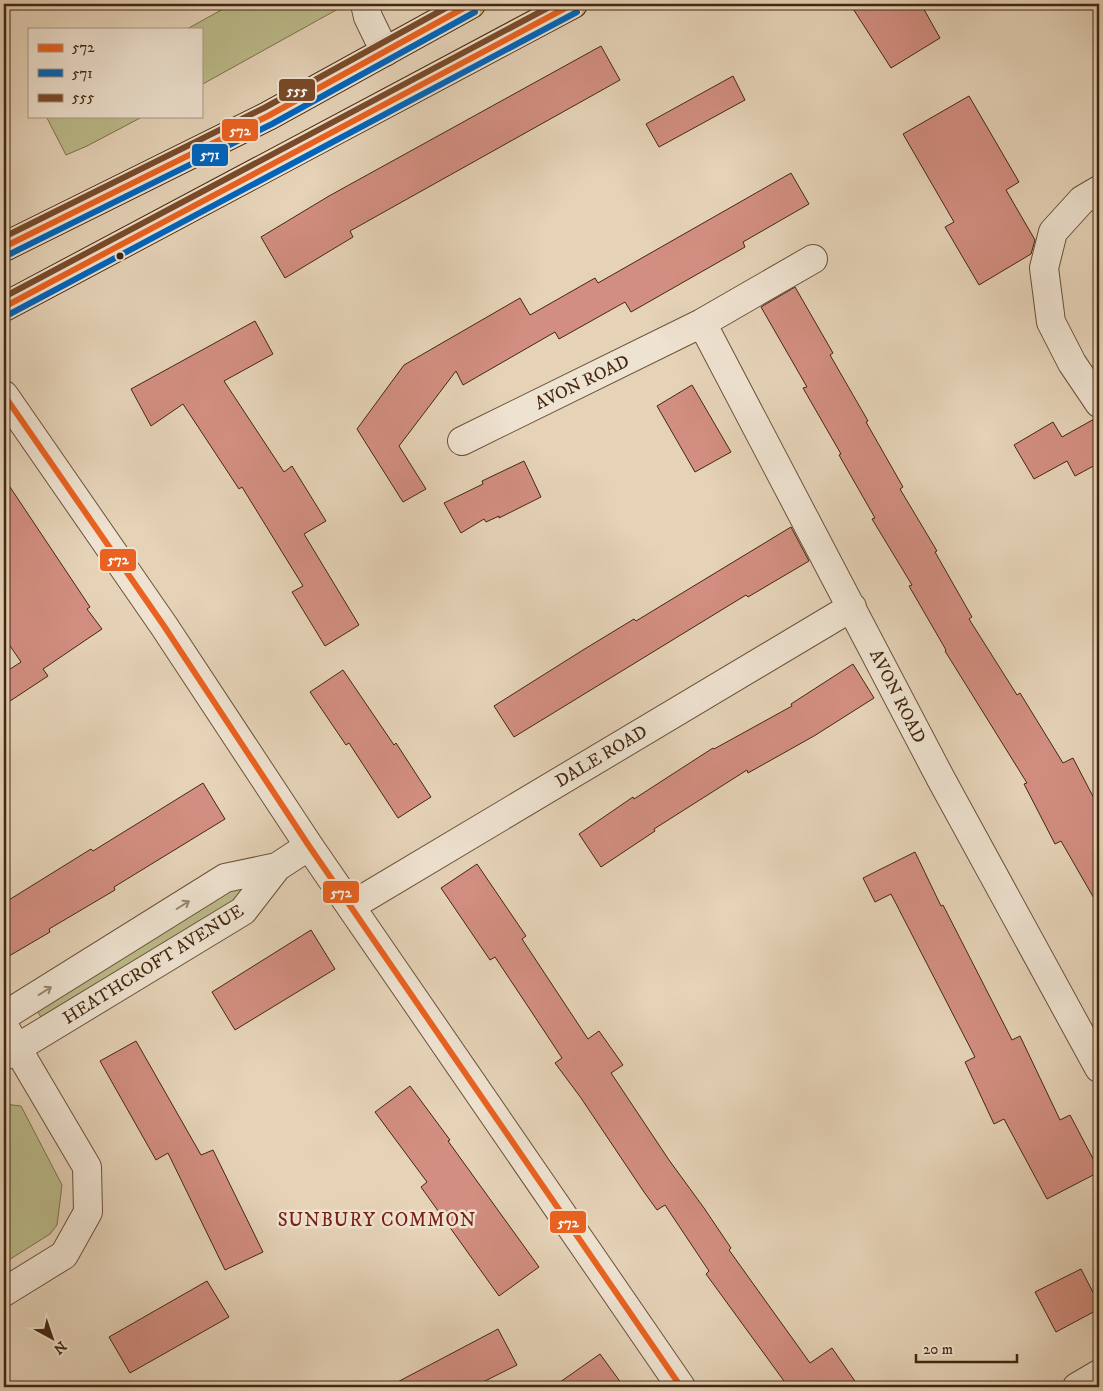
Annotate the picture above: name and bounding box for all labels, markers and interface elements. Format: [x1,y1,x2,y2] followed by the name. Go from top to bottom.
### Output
[28,28,202,118] legend
[72,38,95,57] text: 572
[72,64,93,83] text: 571
[278,78,316,102] line badge: 555
[286,82,307,100] text: 555
[72,88,95,107] text: 555
[221,118,259,142] line badge: 572
[228,122,252,140] text: 572
[191,143,229,167] line badge: 571
[199,146,220,164] text: 571
[115,251,125,261] unlabelled marker
[532,351,633,415] street label: AVON ROAD
[99,548,137,572] line badge: 572
[106,551,130,569] text: 572
[864,646,930,747] street label: AVON ROAD
[551,721,652,793] street label: DALE ROAD
[322,880,360,904] line badge: 572
[329,884,353,902] text: 572
[176,899,190,910] one-way arrow
[59,900,248,1030] street label: HEATHCROFT AVENUE
[38,985,52,995] one-way arrow
[278,1209,476,1232] district label: SUNBURY COMMON
[549,1210,587,1234] line badge: 572
[556,1214,580,1232] text: 572
[28,1314,78,1364] north arrow
[916,1331,1017,1363] scale bar
[49,1337,70,1358] text: N
[923,1340,953,1359] text: 20 m

